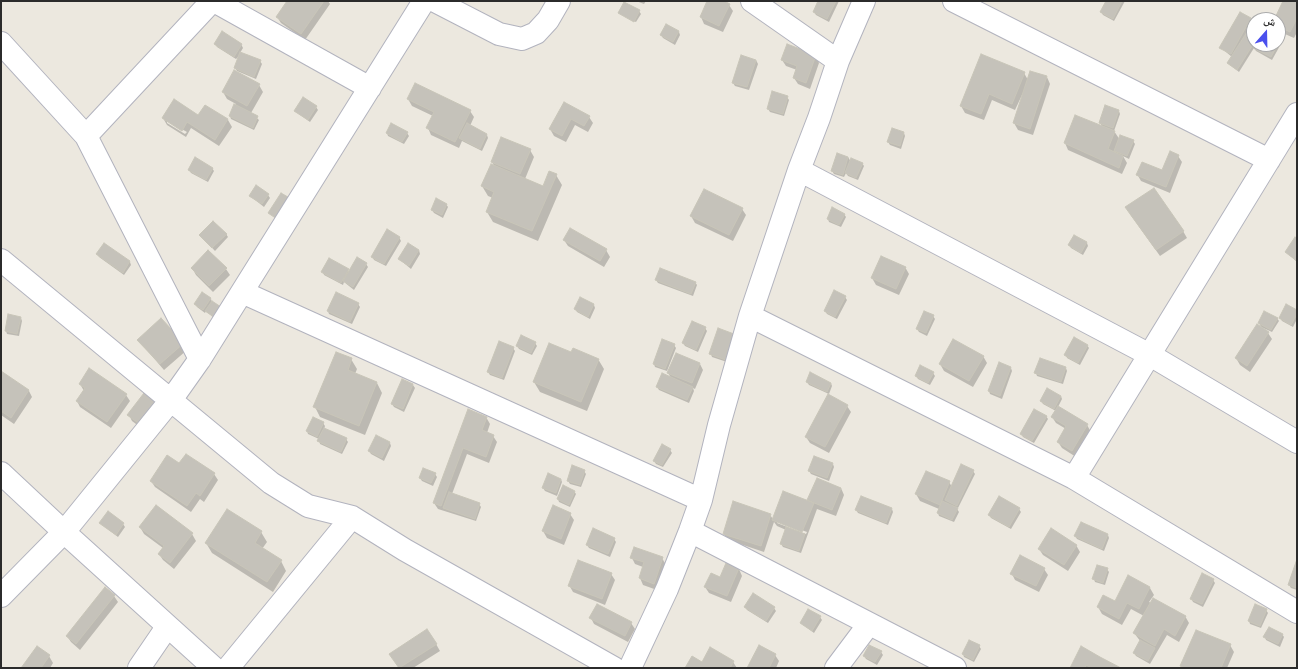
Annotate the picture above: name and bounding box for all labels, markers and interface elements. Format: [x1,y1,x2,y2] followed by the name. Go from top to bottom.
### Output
[1246,12,1286,52] north arrow
[1263,14,1277,28] text: ش

